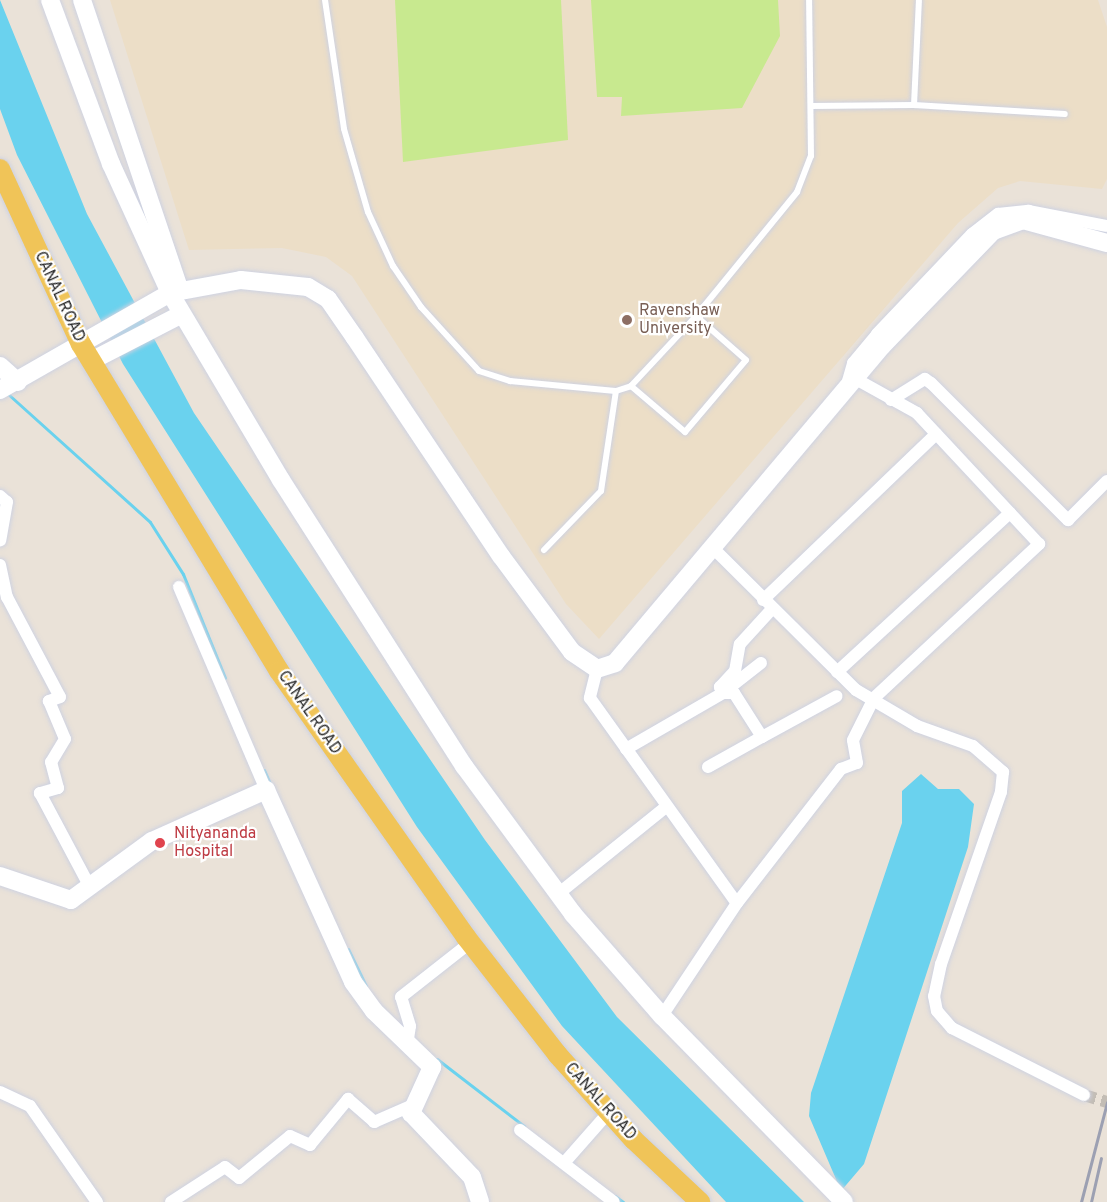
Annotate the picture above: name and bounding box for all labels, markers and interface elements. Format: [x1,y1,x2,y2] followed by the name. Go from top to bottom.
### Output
[30,249,88,345] street label: CANAL ROAD
[639,301,720,339] place label: Ravenshaw University
[620,313,634,327] marker: Ravenshaw University
[273,667,345,759] street label: CANAL ROAD
[174,824,256,862] place label: Nityananda Hospital
[151,834,169,852] marker: Nityananda Hospital
[560,1059,640,1145] street label: CANAL ROAD

